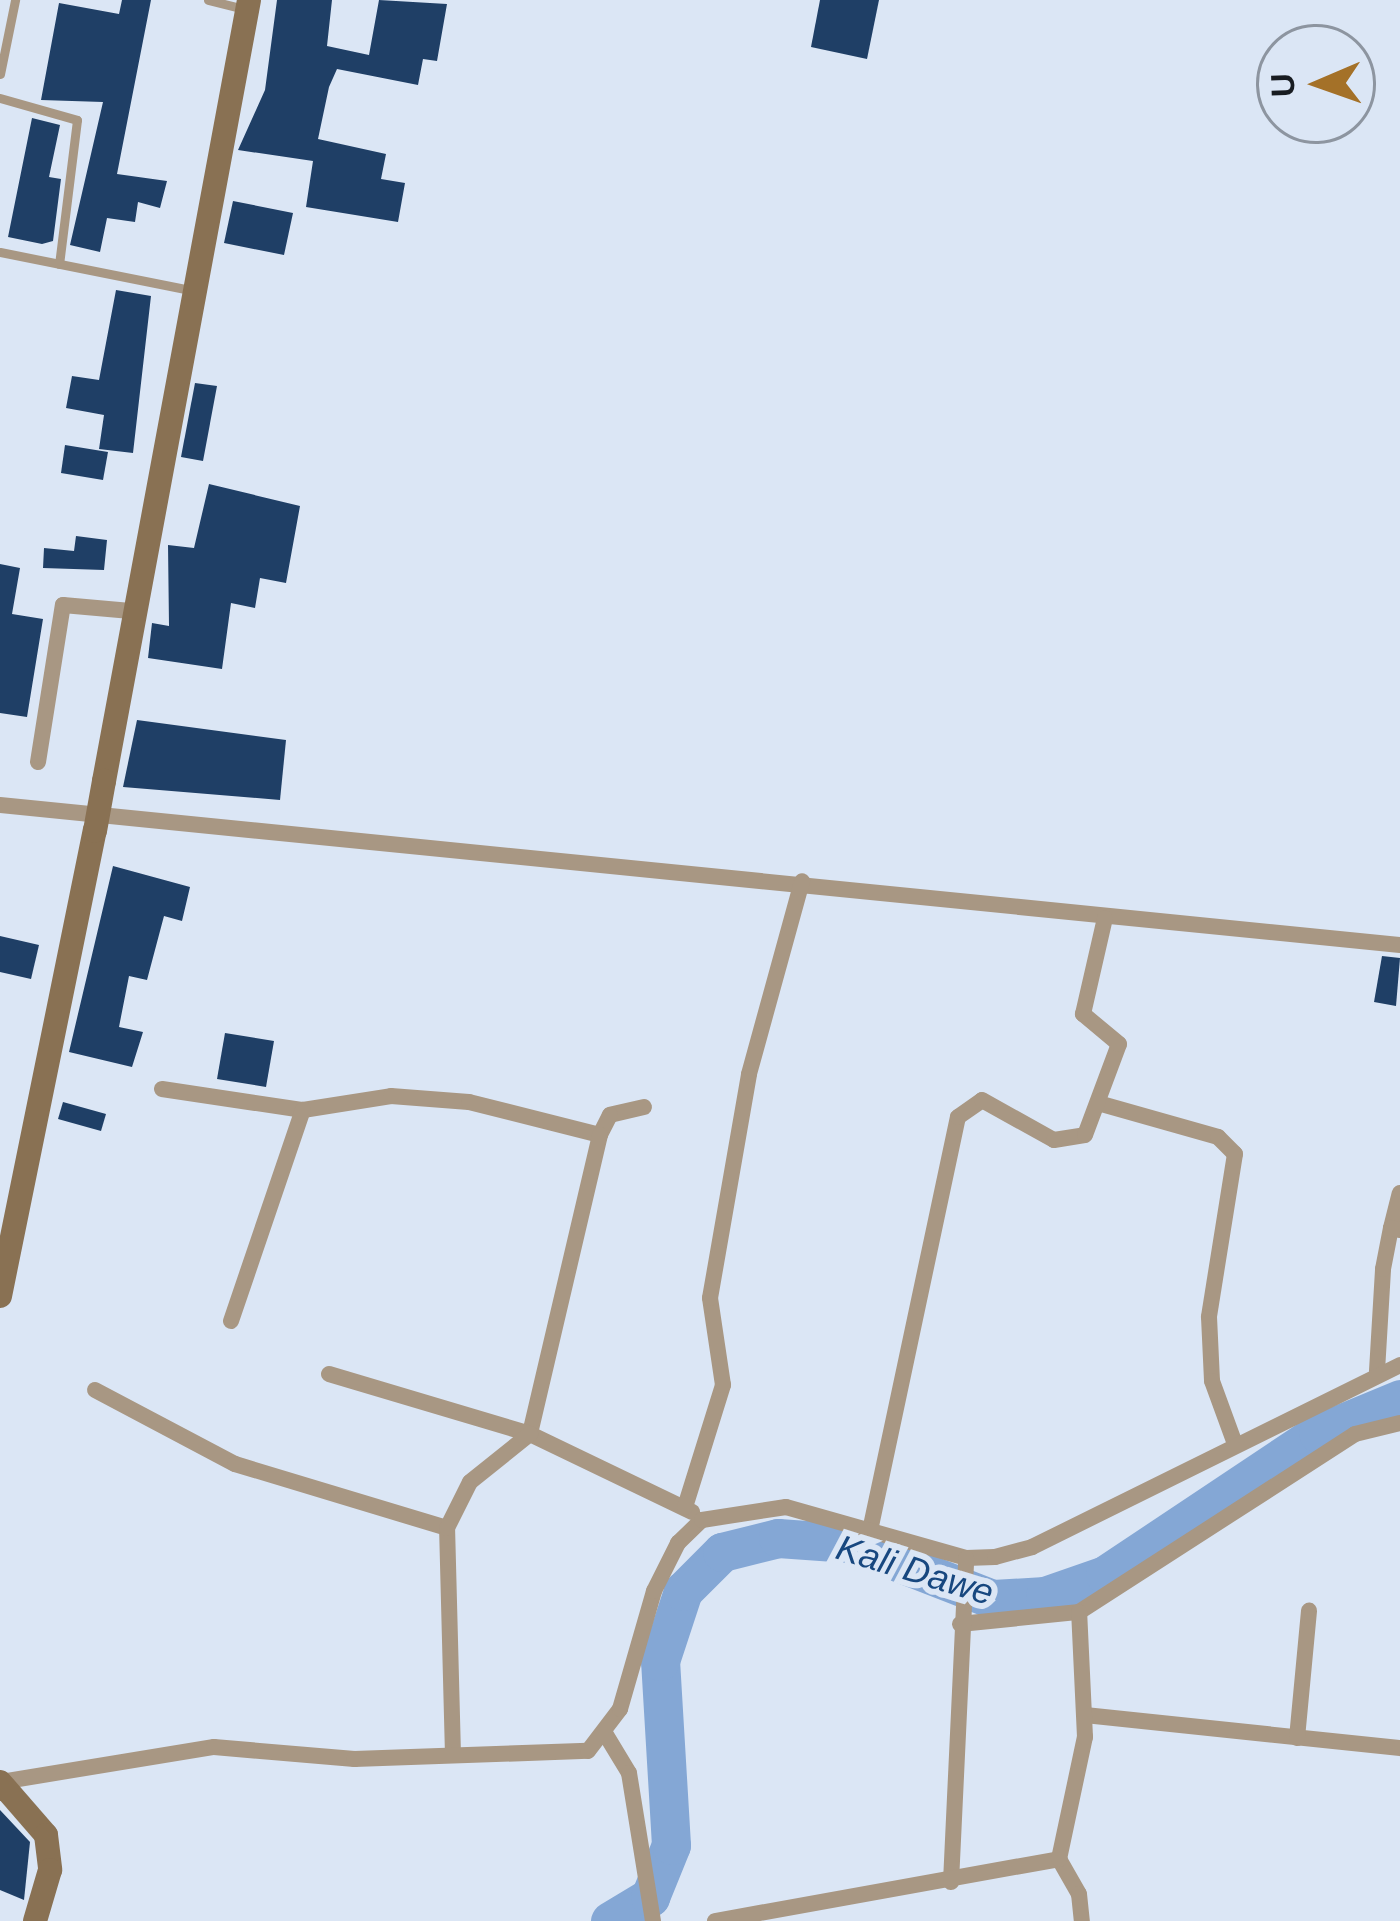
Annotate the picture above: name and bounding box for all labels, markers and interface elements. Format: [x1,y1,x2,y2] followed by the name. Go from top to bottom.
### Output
[1256,24,1376,144] north arrow
[1264,73,1301,98] text: U
[831,1526,999,1614] water label: Kali Dawe

